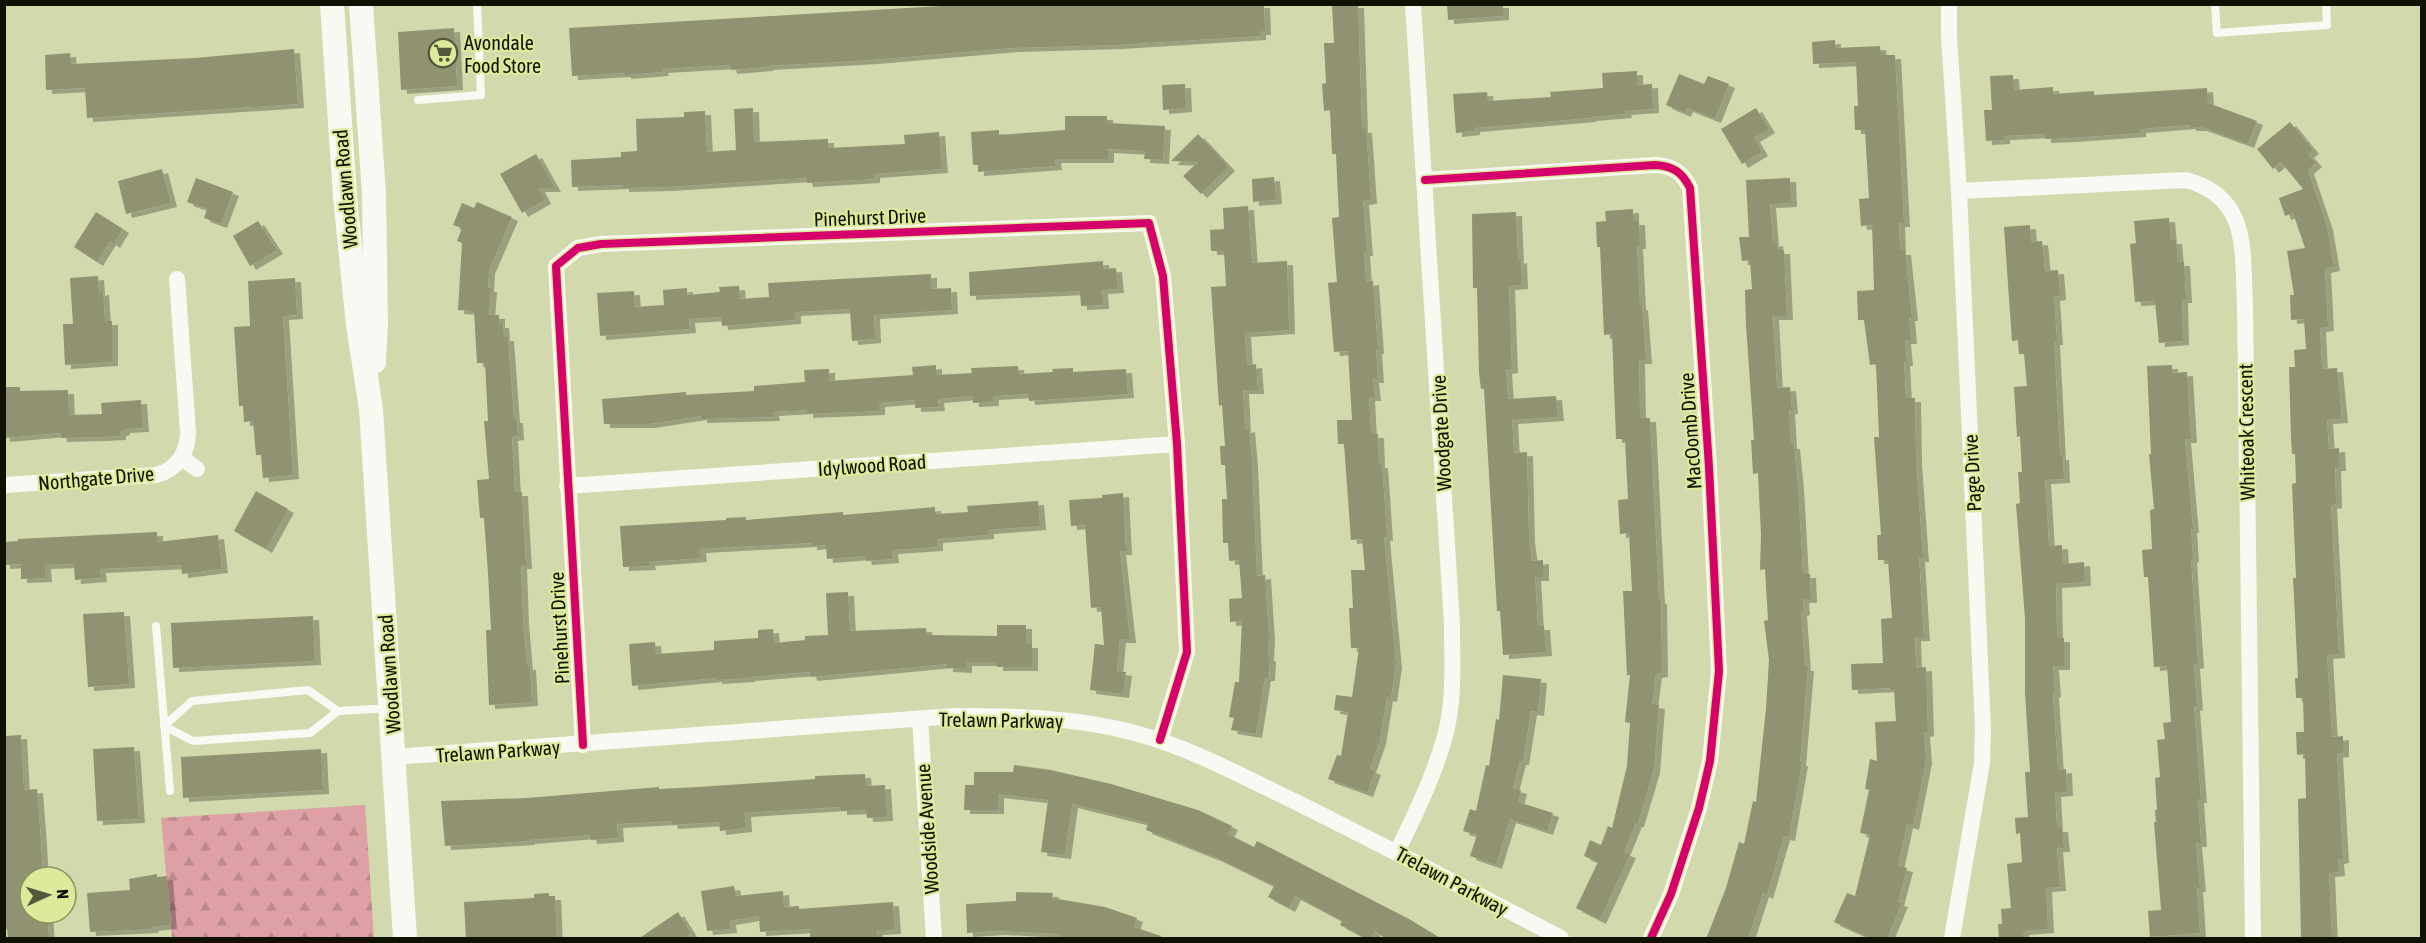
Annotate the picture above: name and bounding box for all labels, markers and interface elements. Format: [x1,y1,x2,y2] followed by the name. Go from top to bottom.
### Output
[464,31,541,77] place label: Avondale Food Store
[427,37,459,69] supermarket icon: Avondale Food Store
[328,129,362,249] street label: Woodlawn Road
[813,204,927,230] street label: Pinehurst Drive
[2233,363,2259,500] street label: Whiteoak Crescent
[1674,372,1706,490] street label: MacOomb Drive
[1426,375,1456,491] street label: Woodgate Drive
[1958,434,1986,512] street label: Page Drive
[817,450,927,480] street label: Idylwood Road
[37,461,155,495] street label: Northgate Drive
[545,571,573,685] street label: Pinehurst Drive
[373,614,405,734] street label: Woodlawn Road
[939,707,1063,733] street label: Trelawn Parkway
[435,735,561,767] street label: Trelawn Parkway
[911,763,943,895] street label: Woodside Avenue
[1392,842,1512,920] street label: Trelawn Parkway
[18,865,78,925] north arrow
[54,889,72,899] text: N

